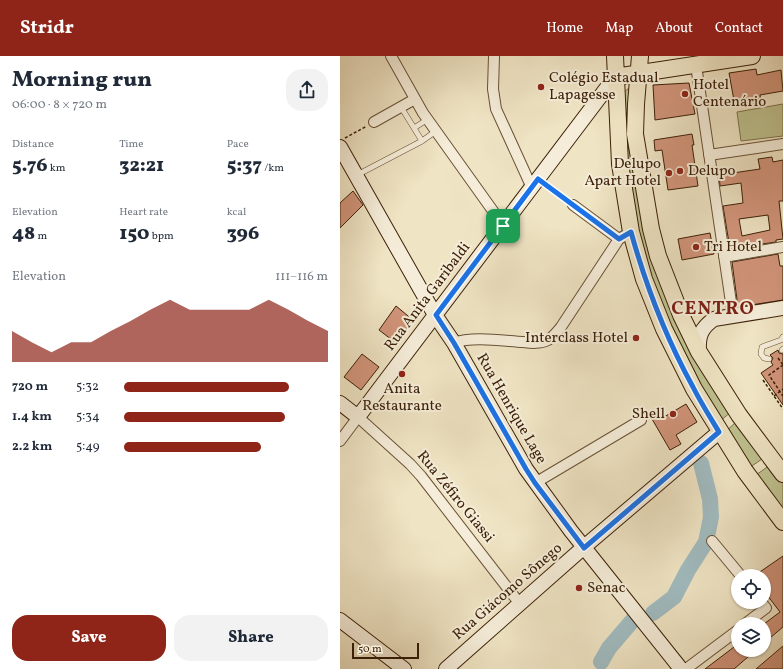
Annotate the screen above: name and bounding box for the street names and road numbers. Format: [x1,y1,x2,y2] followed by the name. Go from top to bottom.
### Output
[380,238,476,356] street label: Rua Anita Garibaldi
[471,350,551,468] street label: Rua Henrique Lage
[411,447,499,547] street label: Rua Zéfiro Giassi
[449,538,567,646] street label: Rua Giácomo Sônego

